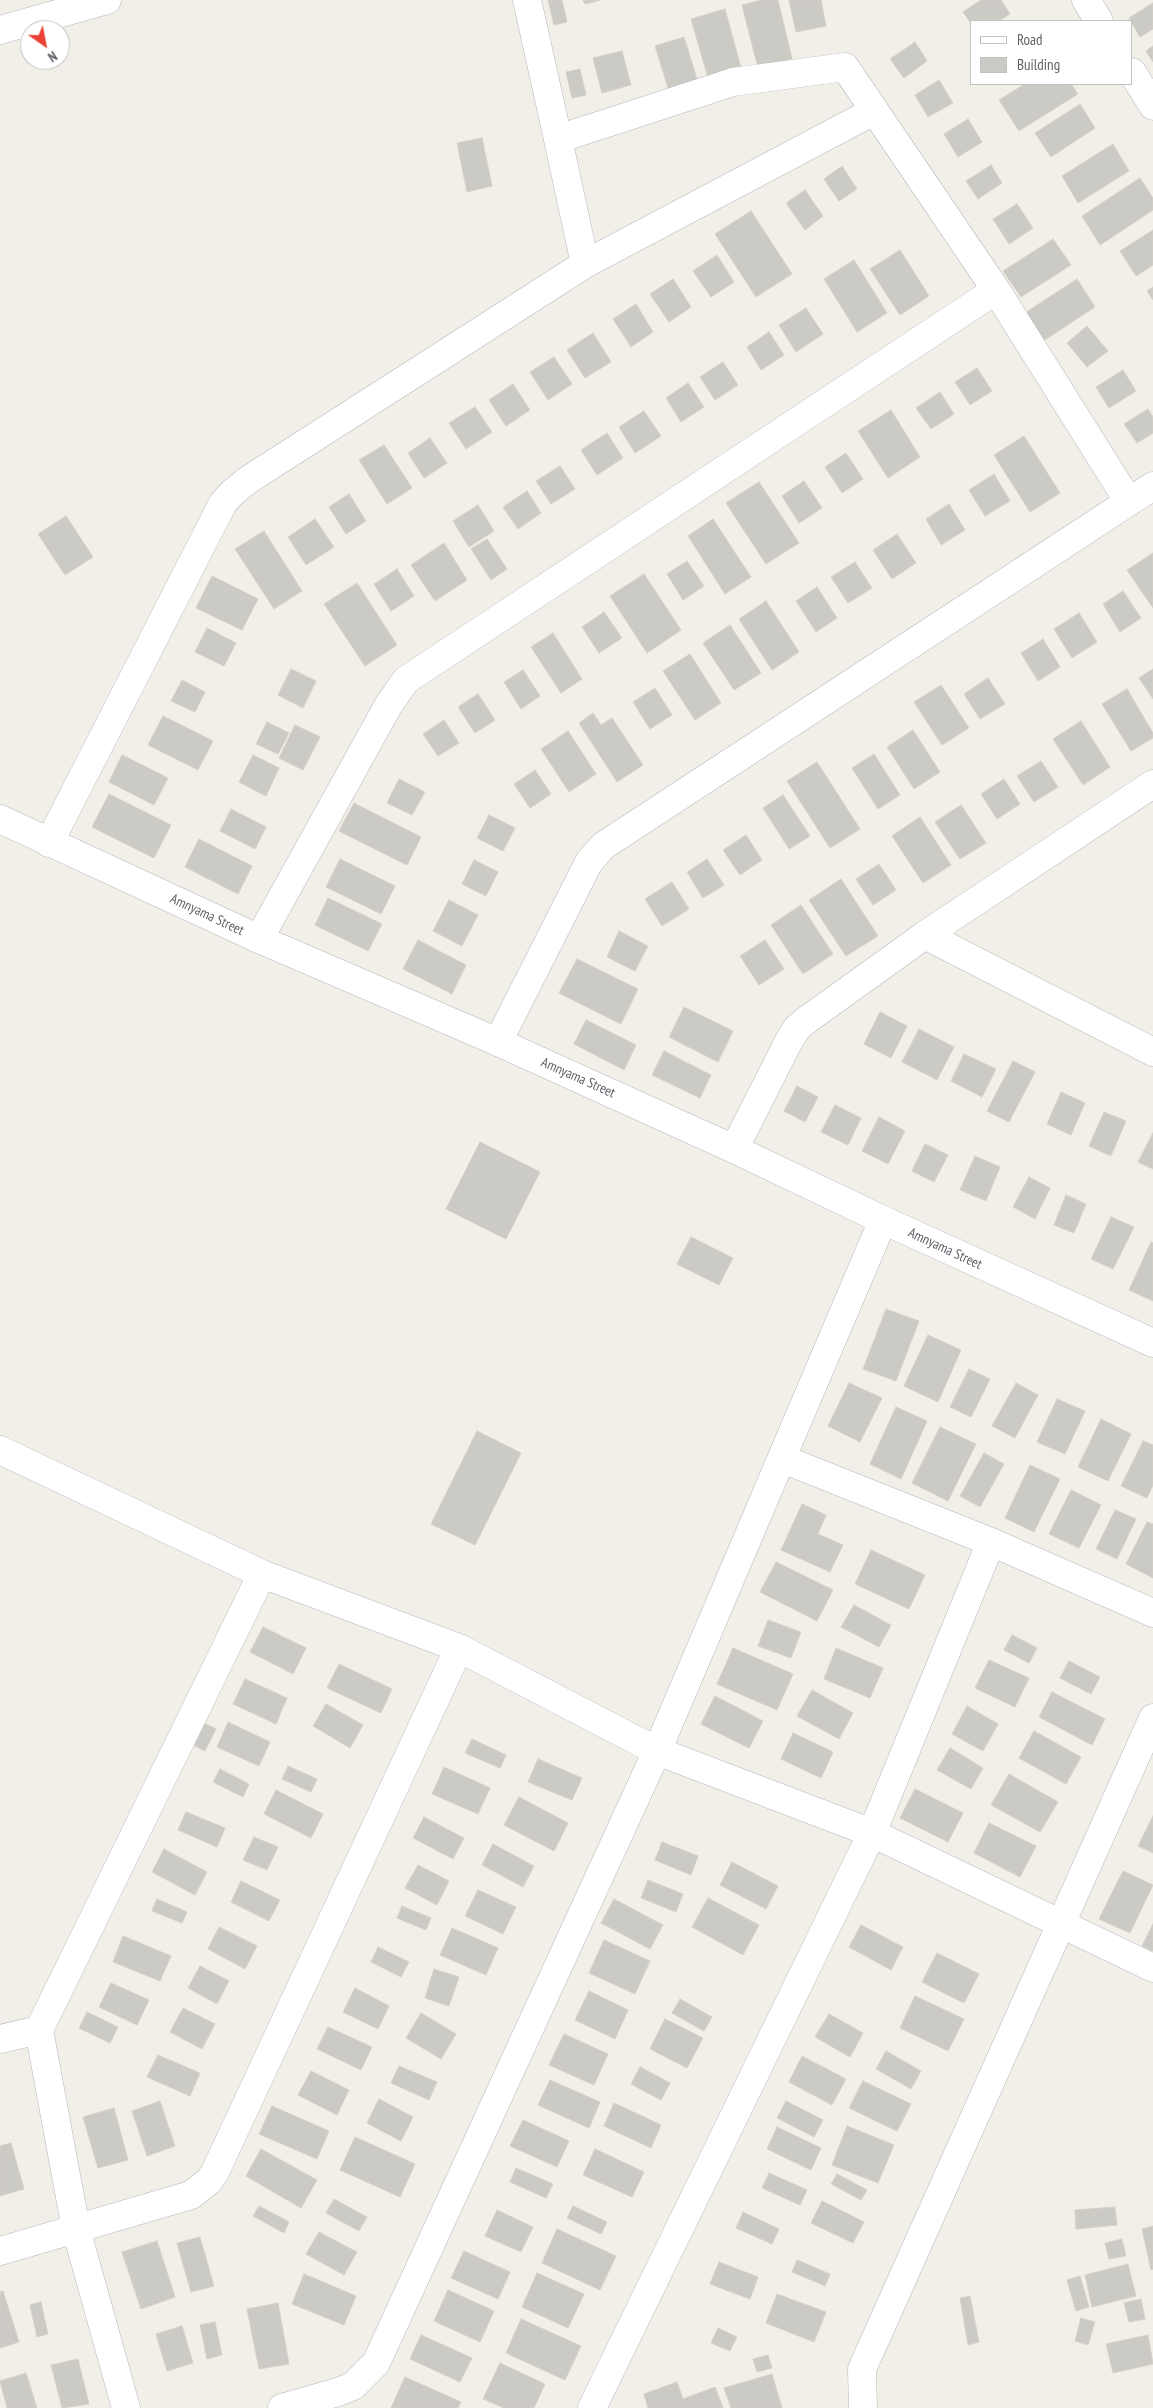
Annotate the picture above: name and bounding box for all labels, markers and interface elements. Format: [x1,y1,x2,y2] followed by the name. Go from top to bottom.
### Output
[20,20,70,70] north arrow
[970,20,1133,85] legend
[1017,30,1043,49] text: Road
[45,47,61,66] text: N
[1017,55,1060,74] text: Building
[167,891,247,939] street label: Amnyama Street
[538,1054,618,1102] street label: Amnyama Street
[905,1225,985,1273] street label: Amnyama Street

